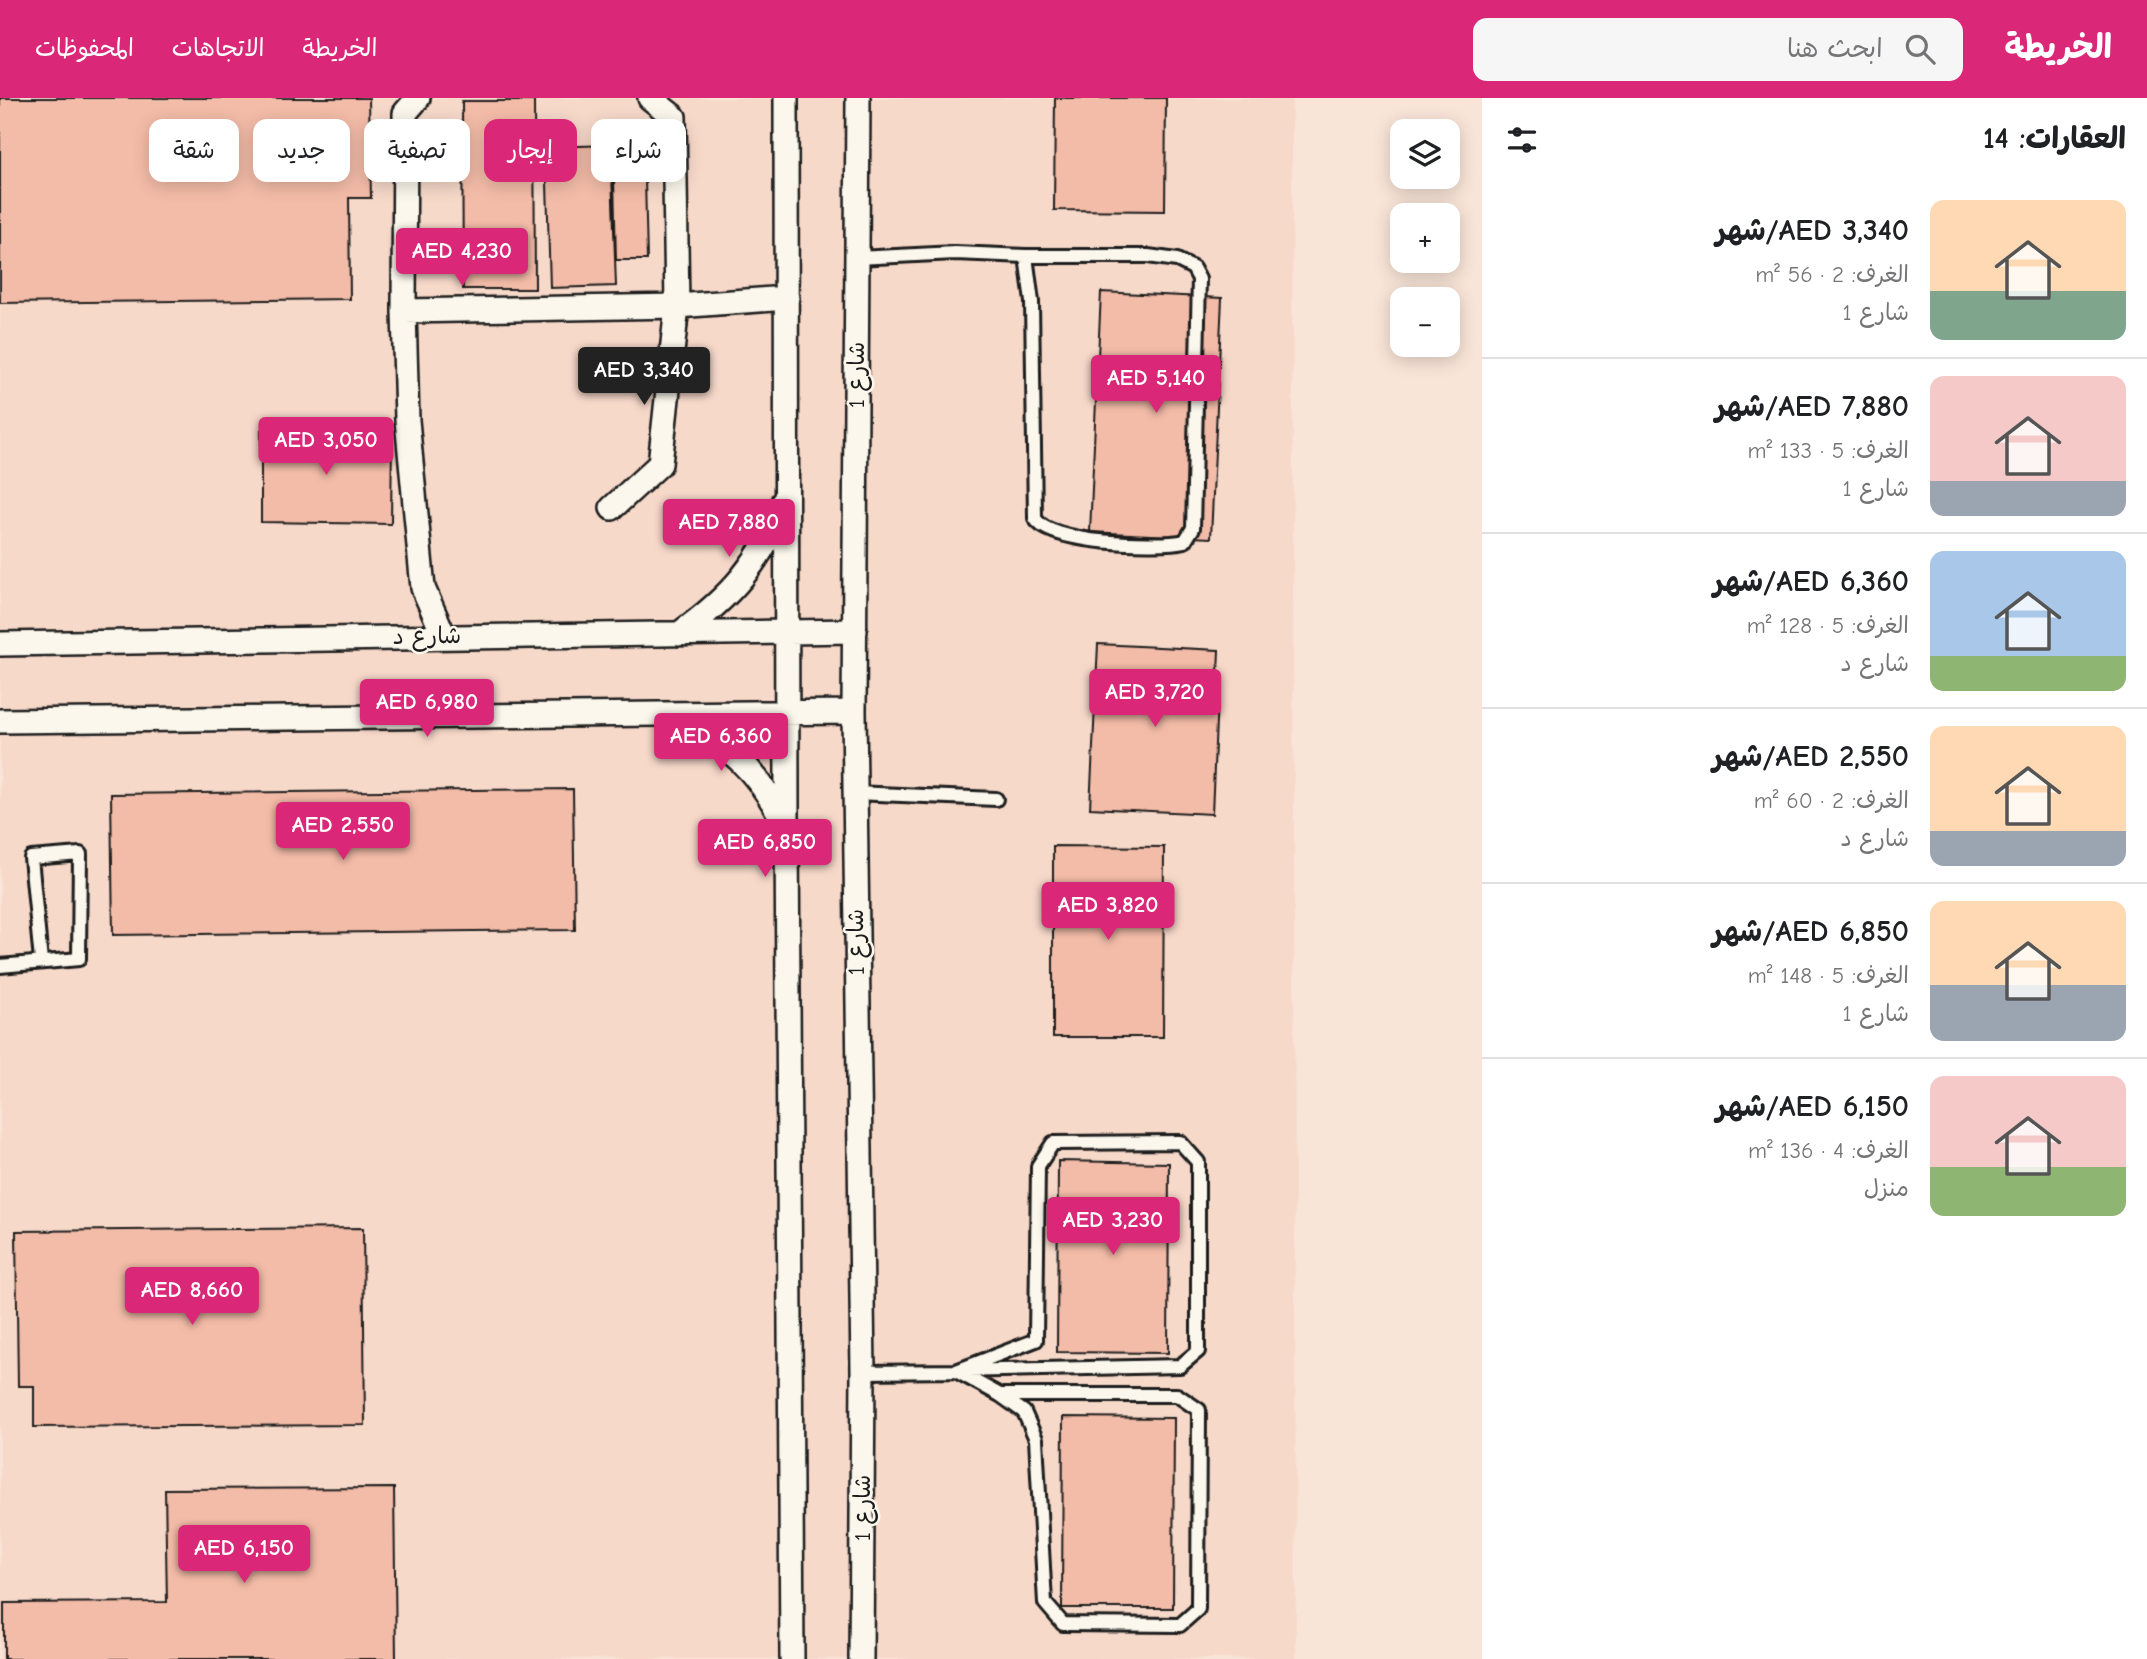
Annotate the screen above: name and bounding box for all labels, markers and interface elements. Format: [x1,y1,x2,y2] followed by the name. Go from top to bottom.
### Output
[1473,18,1963,81] search box
[2005,28,2112,66] text: الخريطة
[1901,30,1939,68] icon: search
[35,34,134,62] text: المحفوظات
[172,34,265,62] text: الاتجاهات
[303,34,377,62] text: الخريطة
[1787,34,1883,64] text: ابحث هنا
[149,119,239,182] chip: شقة
[253,119,350,182] chip: جديد
[364,119,470,182] chip: تصفية
[484,119,577,182] chip: إيجار
[591,119,686,182] chip: شراء
[1390,119,1460,357] map controls
[1390,119,1460,189] button: layers
[1503,121,1541,159] icon: filters
[1983,121,2126,156] text: العقارات: 14
[1390,203,1460,273] button: +
[1716,213,1909,248] text: AED 3,340/شهر
[382,228,542,288] pin: AED 4,230
[1986,228,2070,312] icon: home
[412,237,512,264] text: AED 4,230
[1755,261,1909,288] text: الغرف: 2 · 56 m²
[1390,287,1460,357] button: −
[1842,299,1909,326] text: شارع 1
[843,342,872,408] street label: شارع 1
[564,348,724,407] pin: AED 3,340
[594,356,694,383] text: AED 3,340
[1076,356,1236,415] pin: AED 5,140
[1107,364,1205,391] text: AED 5,140
[1715,389,1909,424] text: AED 7,880/شهر
[1986,404,2070,488] icon: home
[246,418,406,477] pin: AED 3,050
[274,426,378,453] text: AED 3,050
[1747,437,1909,464] text: الغرف: 5 · 133 m²
[1842,475,1909,502] text: شارع 1
[649,500,809,559] pin: AED 7,880
[679,508,779,535] text: AED 7,880
[1713,564,1909,599] text: AED 6,360/شهر
[1986,579,2070,663] icon: home
[1747,612,1909,639] text: الغرف: 5 · 128 m²
[392,622,462,652] street label: شارع د
[1840,650,1909,677] text: شارع د
[1075,670,1235,729] pin: AED 3,720
[1105,678,1205,705] text: AED 3,720
[347,680,507,739] pin: AED 6,980
[376,688,478,715] text: AED 6,980
[641,714,801,773] pin: AED 6,360
[670,722,772,749] text: AED 6,360
[1713,739,1909,774] text: AED 2,550/شهر
[1986,754,2070,838] icon: home
[1754,787,1909,814] text: الغرف: 2 · 60 m²
[263,802,423,862] pin: AED 2,550
[292,811,394,838] text: AED 2,550
[685,820,845,879] pin: AED 6,850
[1840,825,1909,852] text: شارع د
[714,828,816,855] text: AED 6,850
[1028,882,1188,942] pin: AED 3,820
[1058,891,1158,918] text: AED 3,820
[842,908,872,976] street label: شارع 1
[1712,914,1909,949] text: AED 6,850/شهر
[1986,929,2070,1013] icon: home
[1748,962,1909,989] text: الغرف: 5 · 148 m²
[1842,1000,1909,1027] text: شارع 1
[1716,1089,1909,1124] text: AED 6,150/شهر
[1986,1104,2070,1188] icon: home
[1748,1137,1909,1164] text: الغرف: 4 · 136 m²
[1864,1175,1909,1202] text: منزل
[1033,1198,1193,1257] pin: AED 3,230
[1063,1206,1163,1233] text: AED 3,230
[112,1268,272,1327] pin: AED 8,660
[141,1276,243,1303] text: AED 8,660
[849,1475,878,1541] street label: شارع 1
[164,1526,324,1585] pin: AED 6,150
[194,1534,294,1561] text: AED 6,150

